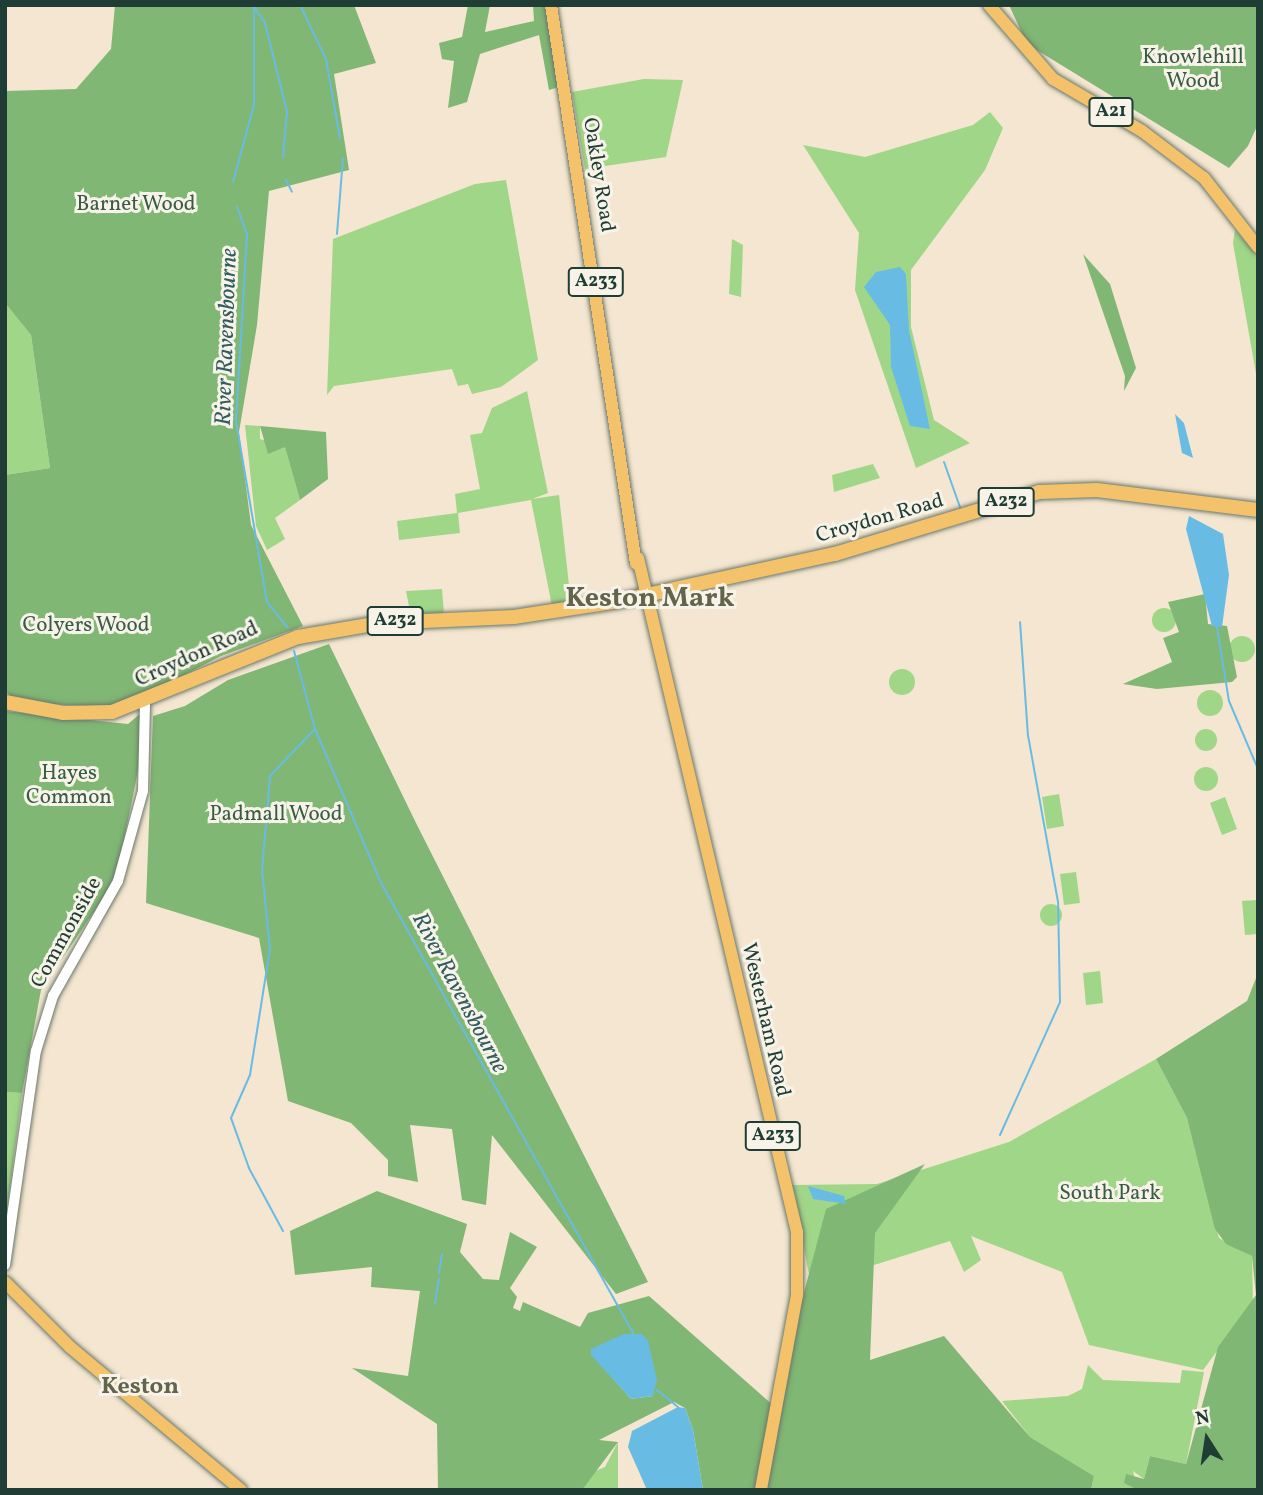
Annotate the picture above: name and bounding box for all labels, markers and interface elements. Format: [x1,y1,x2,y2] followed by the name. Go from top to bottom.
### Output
[1142,45,1244,95] park label: Knowlehill Wood
[1088,96,1134,128] road number: A21
[576,116,620,234] street label: Oakley Road
[76,192,196,218] park label: Barnet Wood
[210,248,244,426] water label: River Ravensbourne
[566,266,626,298] road number: A233
[976,486,1036,517] road number: A232
[813,489,947,549] street label: Croydon Road
[565,582,735,616] district label: Keston Mark
[365,606,425,636] road number: A232
[22,613,150,639] park label: Colyers Wood
[132,617,262,693] street label: Croydon Road
[26,761,112,811] park label: Hayes Common
[209,802,343,828] park label: Padmall Wood
[26,873,108,993] street label: Commonside
[405,908,513,1078] water label: River Ravensbourne
[735,940,795,1100] street label: Westerham Road
[743,1120,803,1152] road number: A233
[1059,1181,1161,1207] park label: South Park
[101,1374,179,1402] district label: Keston
[1172,1404,1242,1474] north arrow
[1193,1404,1212,1433] text: N

